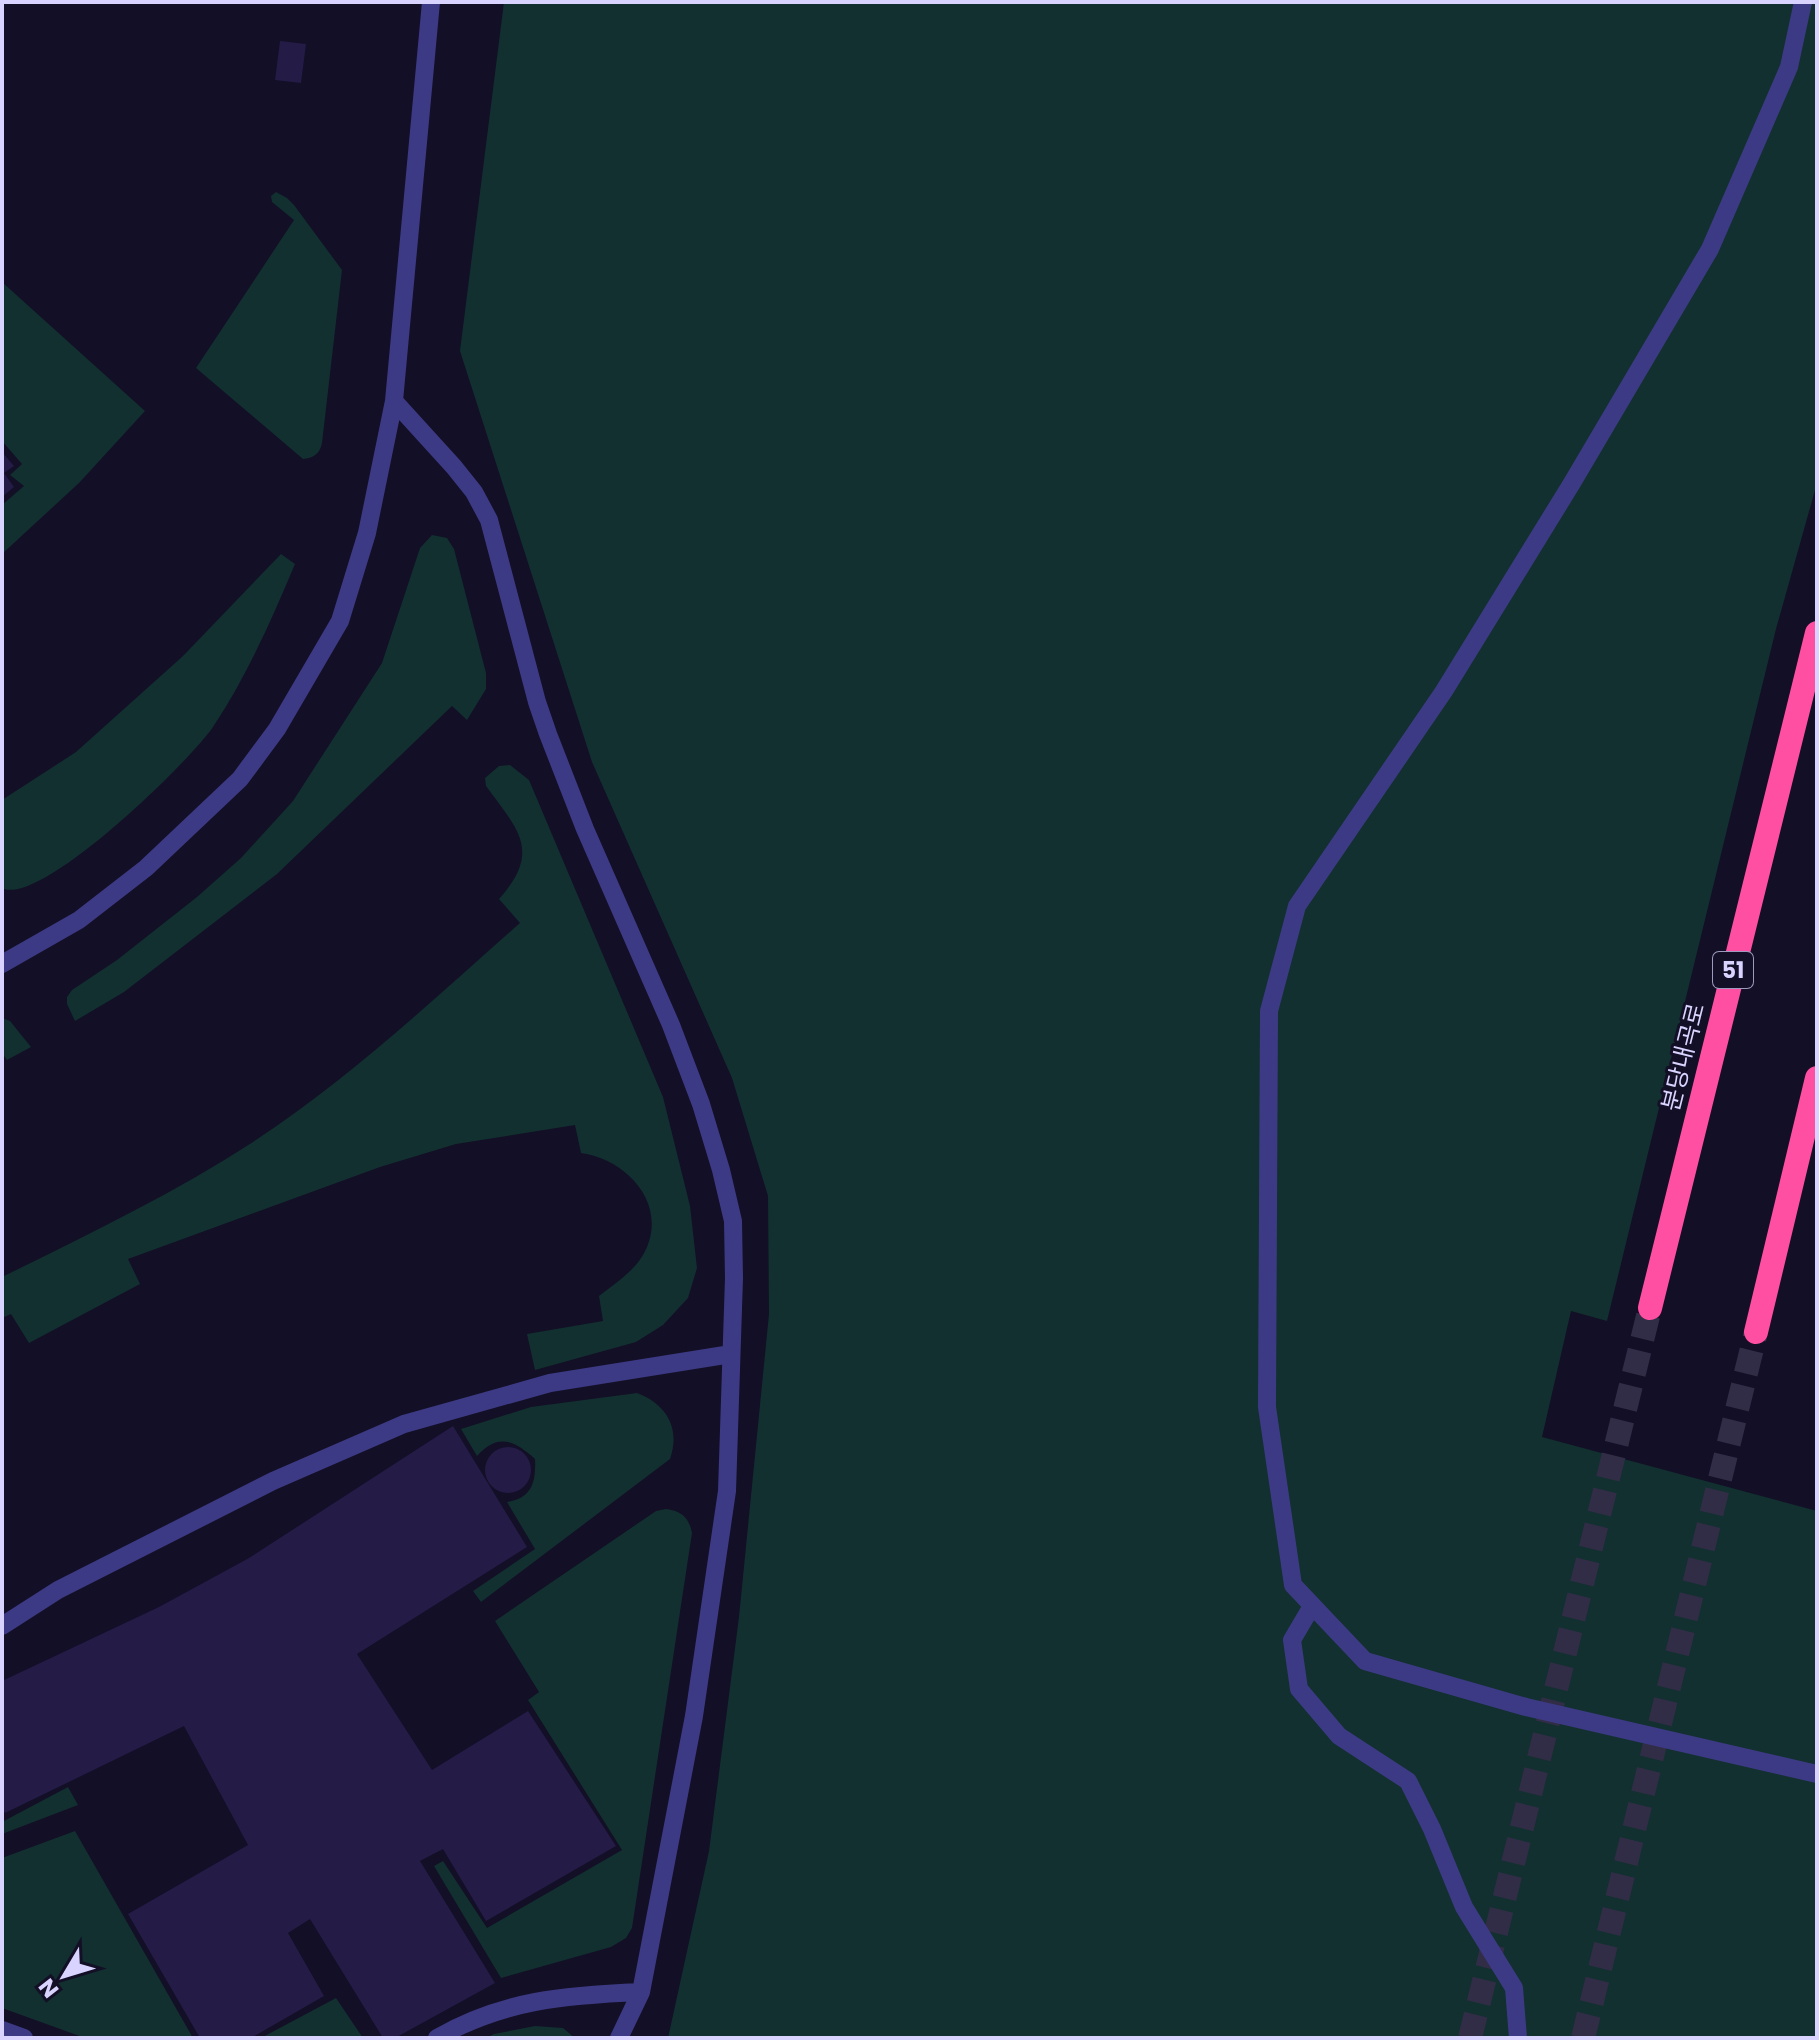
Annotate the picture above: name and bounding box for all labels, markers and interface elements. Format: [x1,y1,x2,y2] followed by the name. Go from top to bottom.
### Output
[1713,952,1753,988] road number: 51
[1654,999,1712,1115] street label: 분당내곡로
[24,1936,104,2016] north arrow
[31,1972,66,2004] text: N

